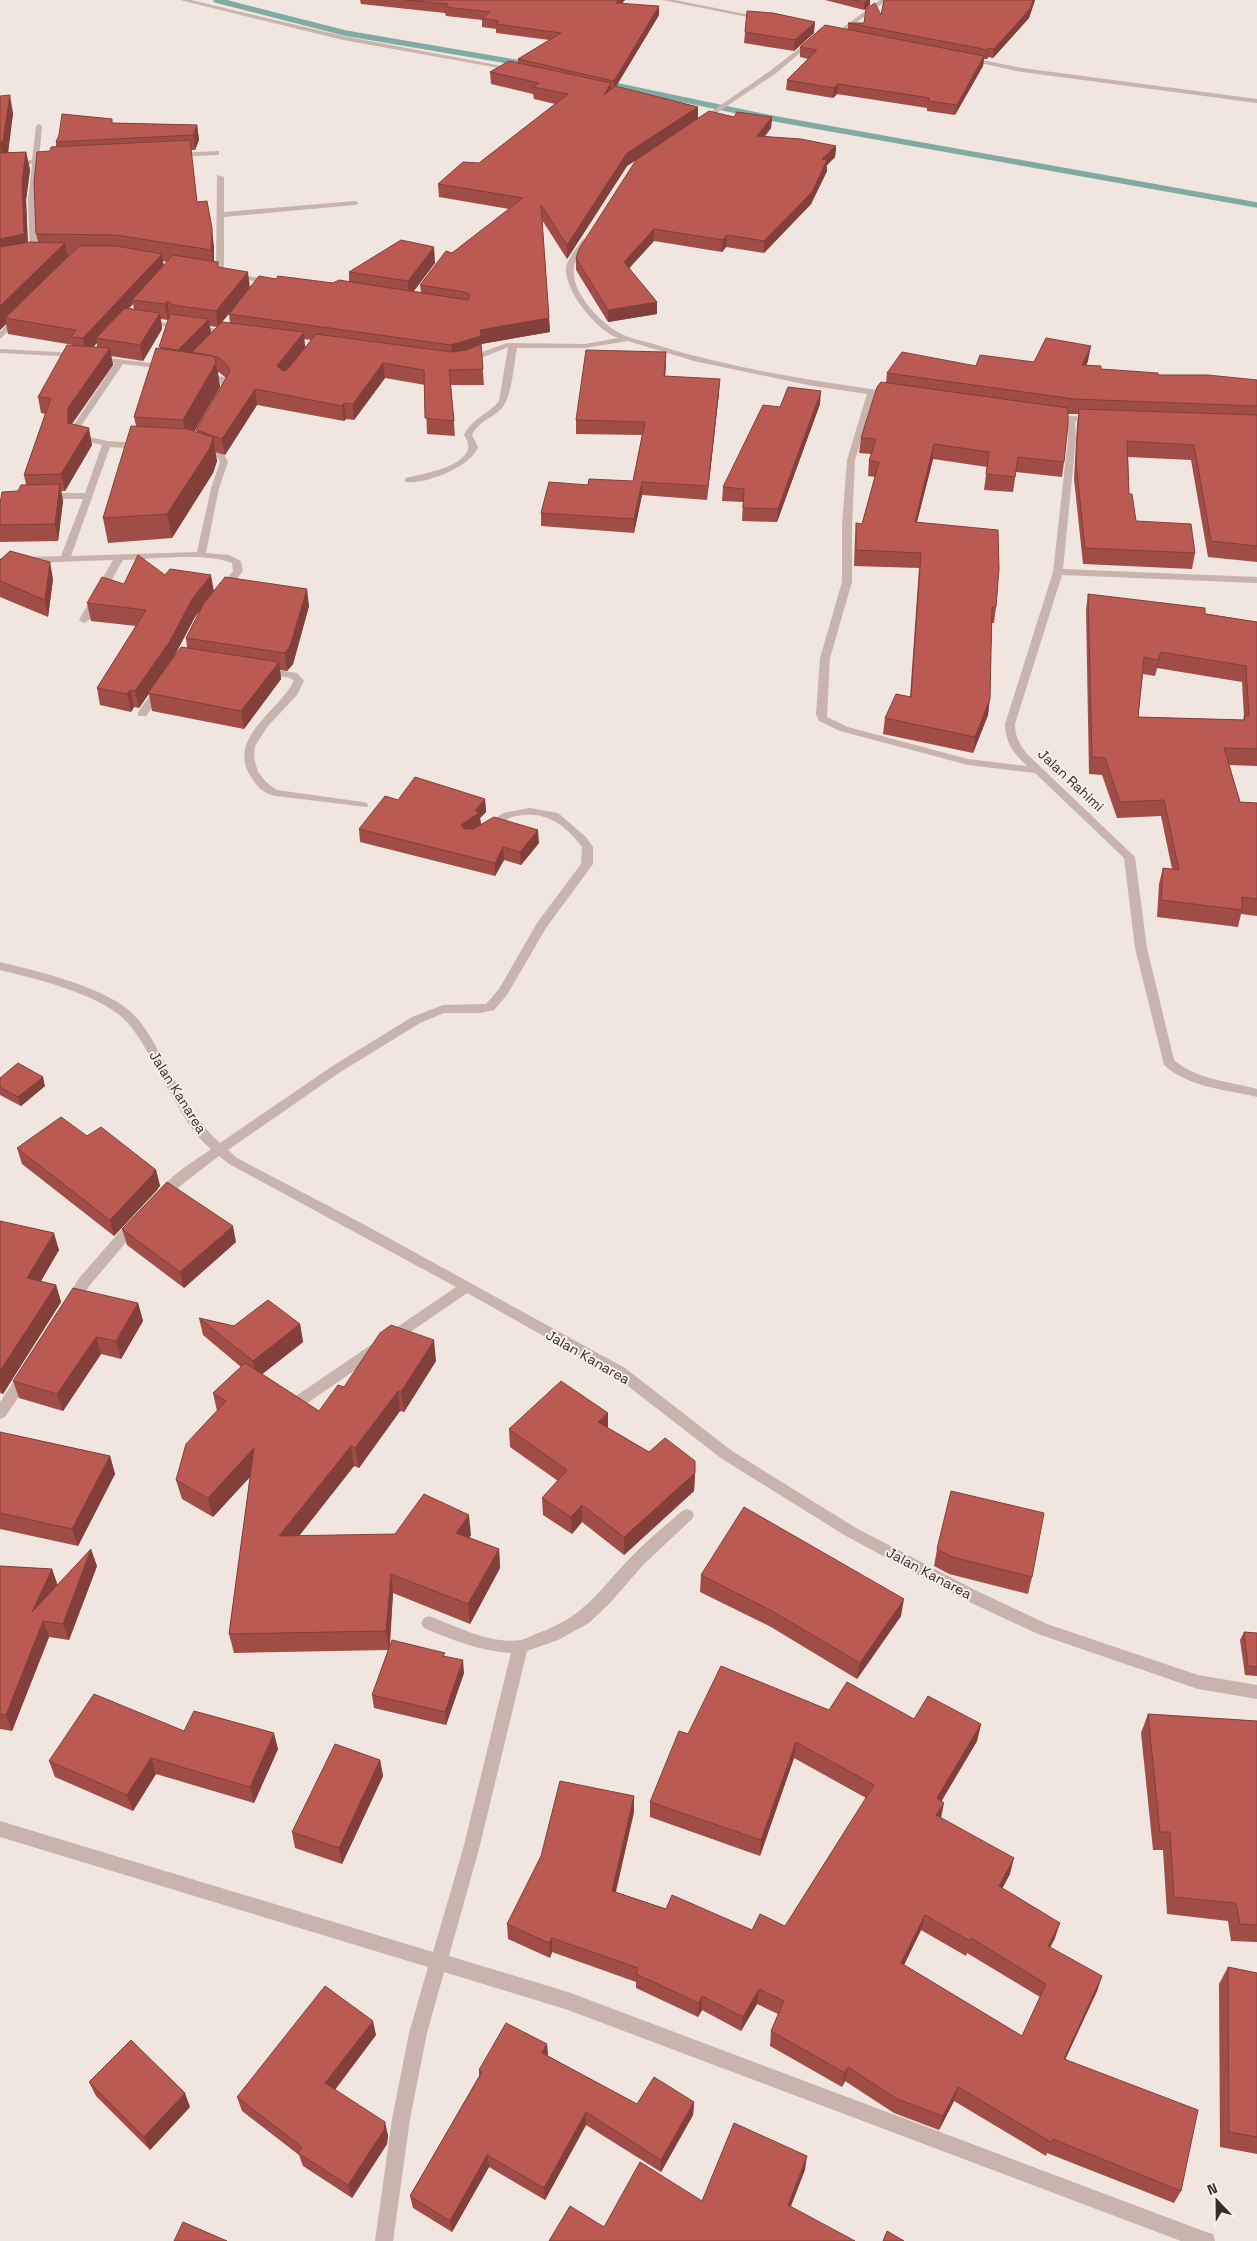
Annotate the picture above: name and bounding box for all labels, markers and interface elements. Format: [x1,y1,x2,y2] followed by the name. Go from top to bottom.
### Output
[1034,745,1108,815] street label: Jalan Rahimi
[145,1047,211,1137] street label: Jalan Kanarea
[543,1326,633,1388] street label: Jalan Kanarea
[883,1543,975,1603] street label: Jalan Kanarea
[1192,2176,1242,2226] north arrow
[1204,2179,1220,2199] text: N

